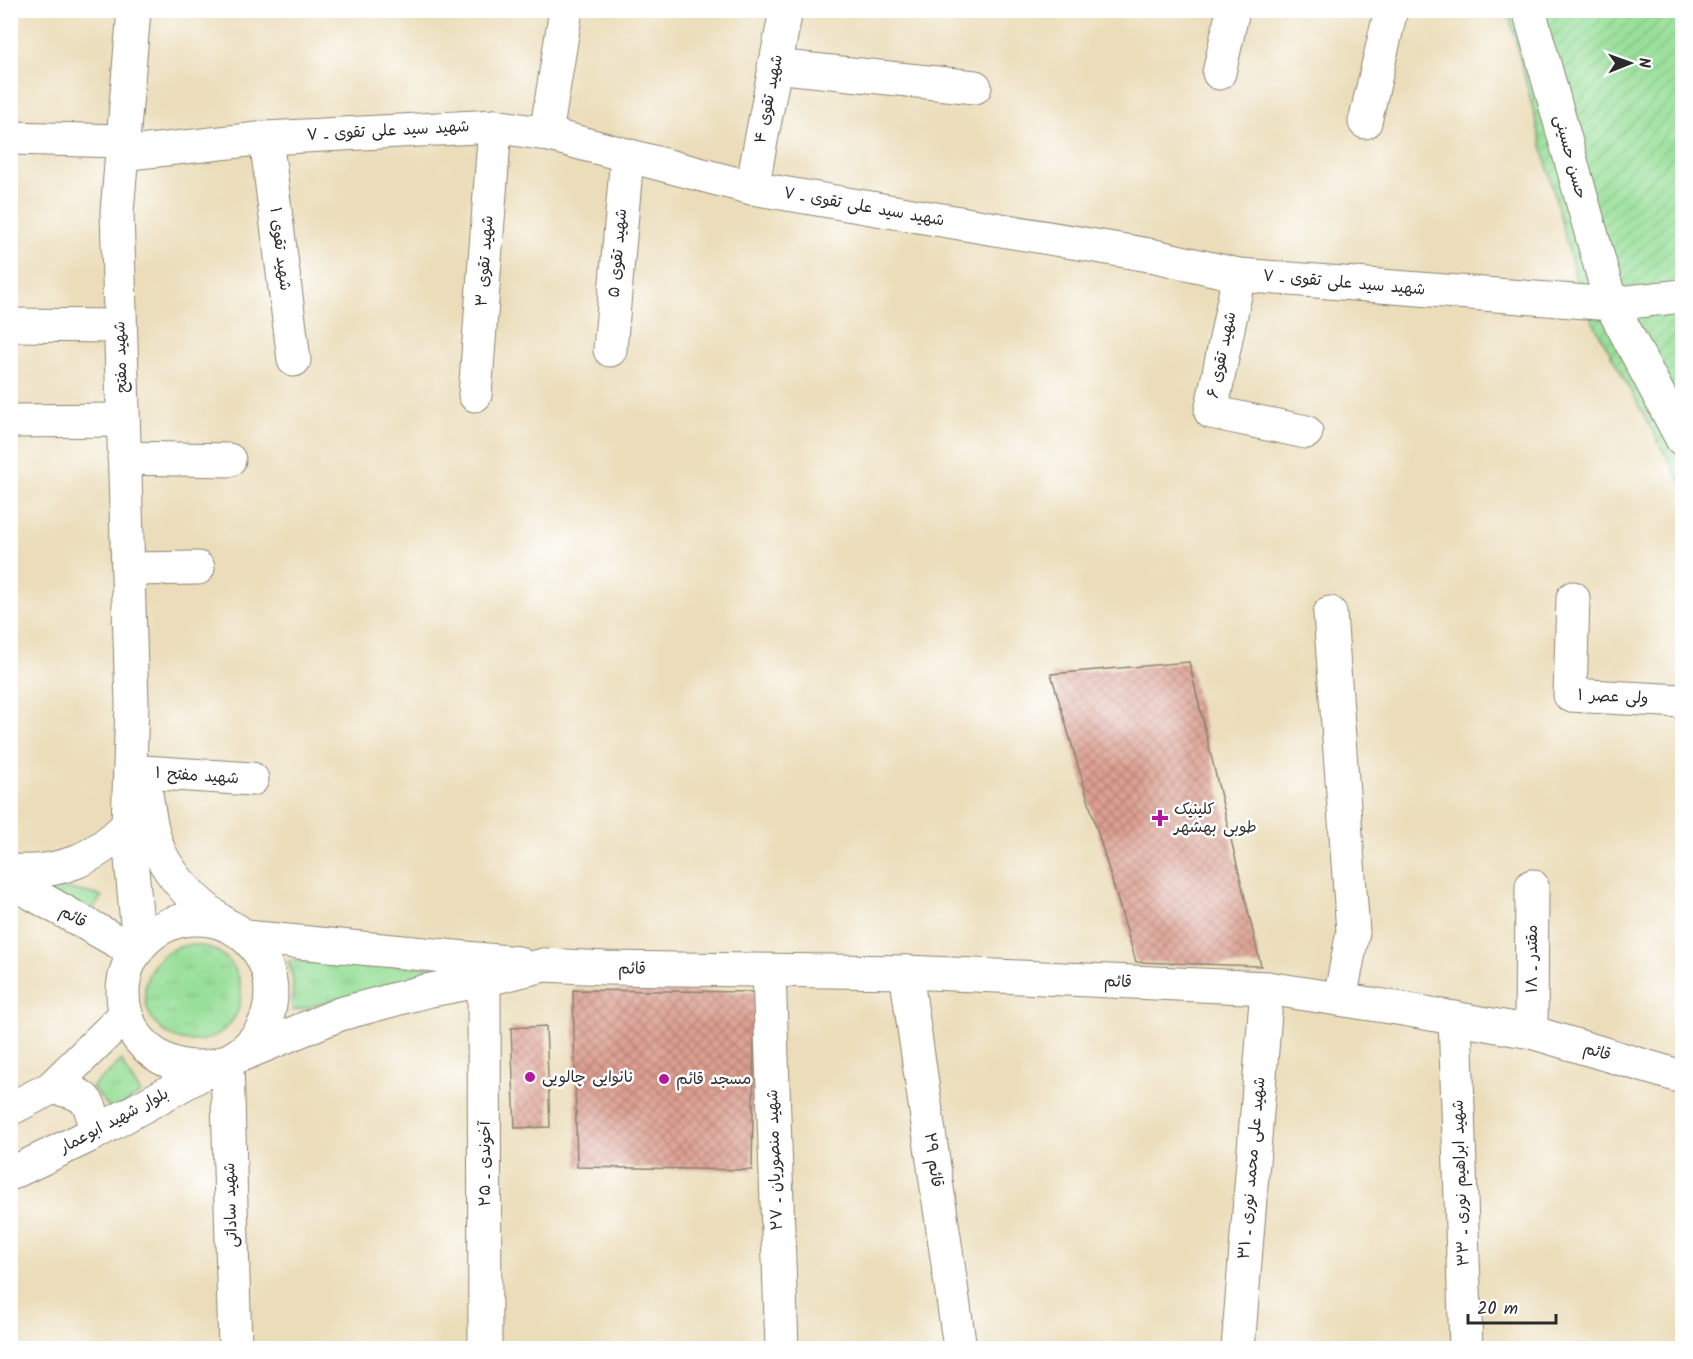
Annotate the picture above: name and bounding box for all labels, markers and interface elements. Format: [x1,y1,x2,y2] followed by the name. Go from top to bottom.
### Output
[1600,33,1660,93] north arrow
[748,52,790,146] street label: شهید تقوی ۴
[1631,57,1656,68] text: N
[1547,112,1593,202] street label: حسن حسینی
[306,114,470,148] street label: شهید سید علی تقوی ـ ۷
[781,181,947,233] street label: شهید سید علی تقوی ـ ۷
[262,206,298,292] street label: شهید تقوی ۱
[602,207,634,299] street label: شهید تقوی ۵
[469,214,501,308] street label: شهید تقوی ۳
[1262,263,1426,303] street label: شهید سید علی تقوی ـ ۷
[1201,309,1243,401] street label: شهید تقوی ۶
[107,321,135,393] street label: شهید مفتح
[1577,683,1649,711] street label: ولی عصر ۱
[154,761,240,791] street label: شهید مفتح ۱
[1172,797,1257,840] place label: کلینیک طوبی بهشهر
[1151,809,1169,827] marker: کلینیک طوبی بهشهر
[55,899,91,935] street label: قائم
[1520,925,1545,993] street label: مقتدر ـ ۱۸
[618,956,646,982] street label: قائم
[1103,969,1133,995] street label: قائم
[1580,1036,1614,1068] street label: قائم
[542,1065,634,1090] place label: نانوایی چالویی
[676,1067,751,1092] place label: مسجد قائم
[523,1070,537,1084] marker: نانوایی چالویی
[657,1072,671,1086] marker: مسجد قائم
[1232,1076,1272,1260] street label: شهید علی محمد نوری ـ ۳۱
[54,1082,173,1161] street label: بلوار شهید ابوعمار
[760,1089,790,1231] street label: شهید منصوریان ـ ۲۷
[1446,1099,1476,1267] street label: شهید ابراهیم نوری ـ ۳۳
[473,1120,498,1207] street label: آخوندی ـ ۲۵
[917,1131,949,1189] street label: قائم ۲۹
[217,1162,245,1248] street label: شهید ساداتی
[1468,1287,1556,1325] scale bar
[1477,1295,1518,1324] text: 20 m

